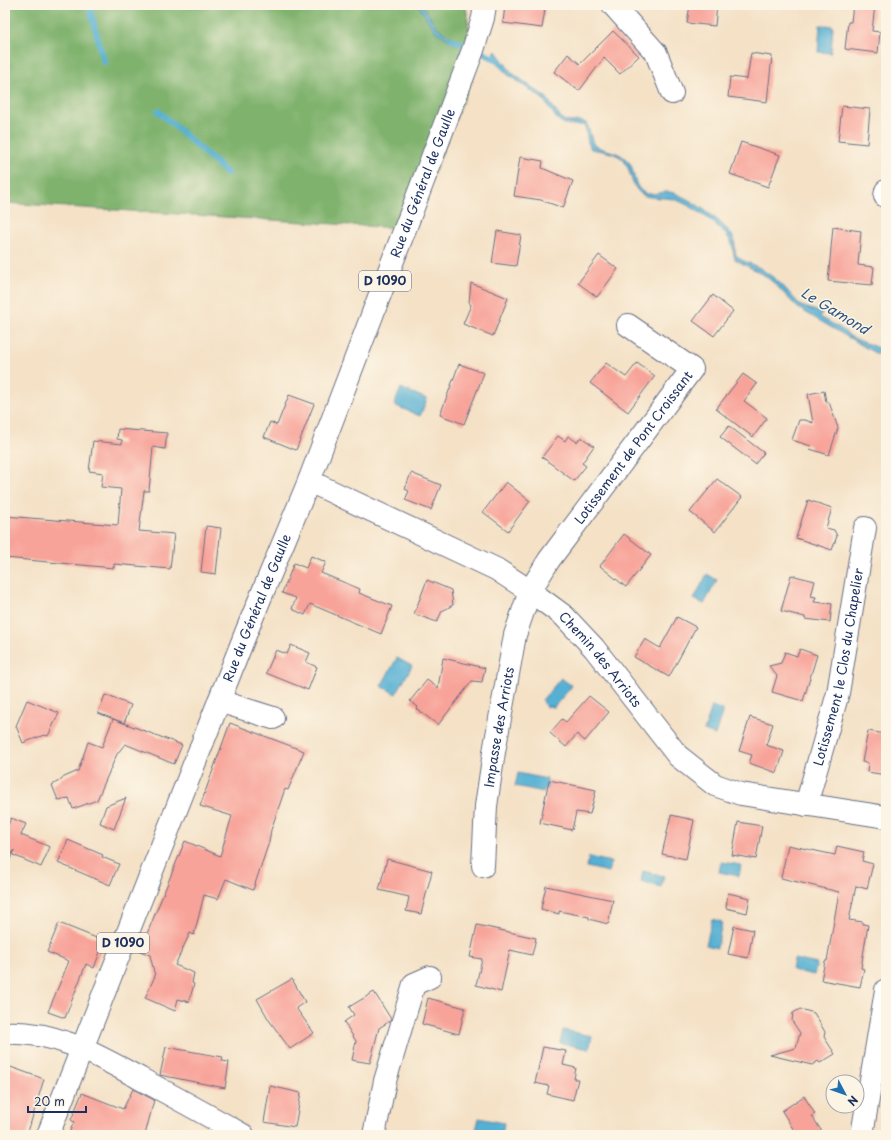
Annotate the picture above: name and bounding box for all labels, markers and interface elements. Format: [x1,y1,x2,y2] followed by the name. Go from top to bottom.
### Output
[385,105,459,260] street label: Rue du Général de Gaulle
[359,271,411,291] road number: D 1090
[797,282,876,341] water label: Le Gamond
[569,367,697,528] street label: Lotissement de Pont Croissant
[218,531,295,684] street label: Rue du Général de Gaulle
[808,567,867,768] street label: Lotissement le Clos du Chapelier
[555,607,647,711] street label: Chemin des Arriots
[479,665,518,789] street label: Impasse des Arriots
[97,933,149,953] road number: D 1090
[825,1074,865,1114] north arrow
[28,1088,86,1114] scale bar
[34,1092,65,1110] text: 20 m
[843,1092,862,1110] text: N

